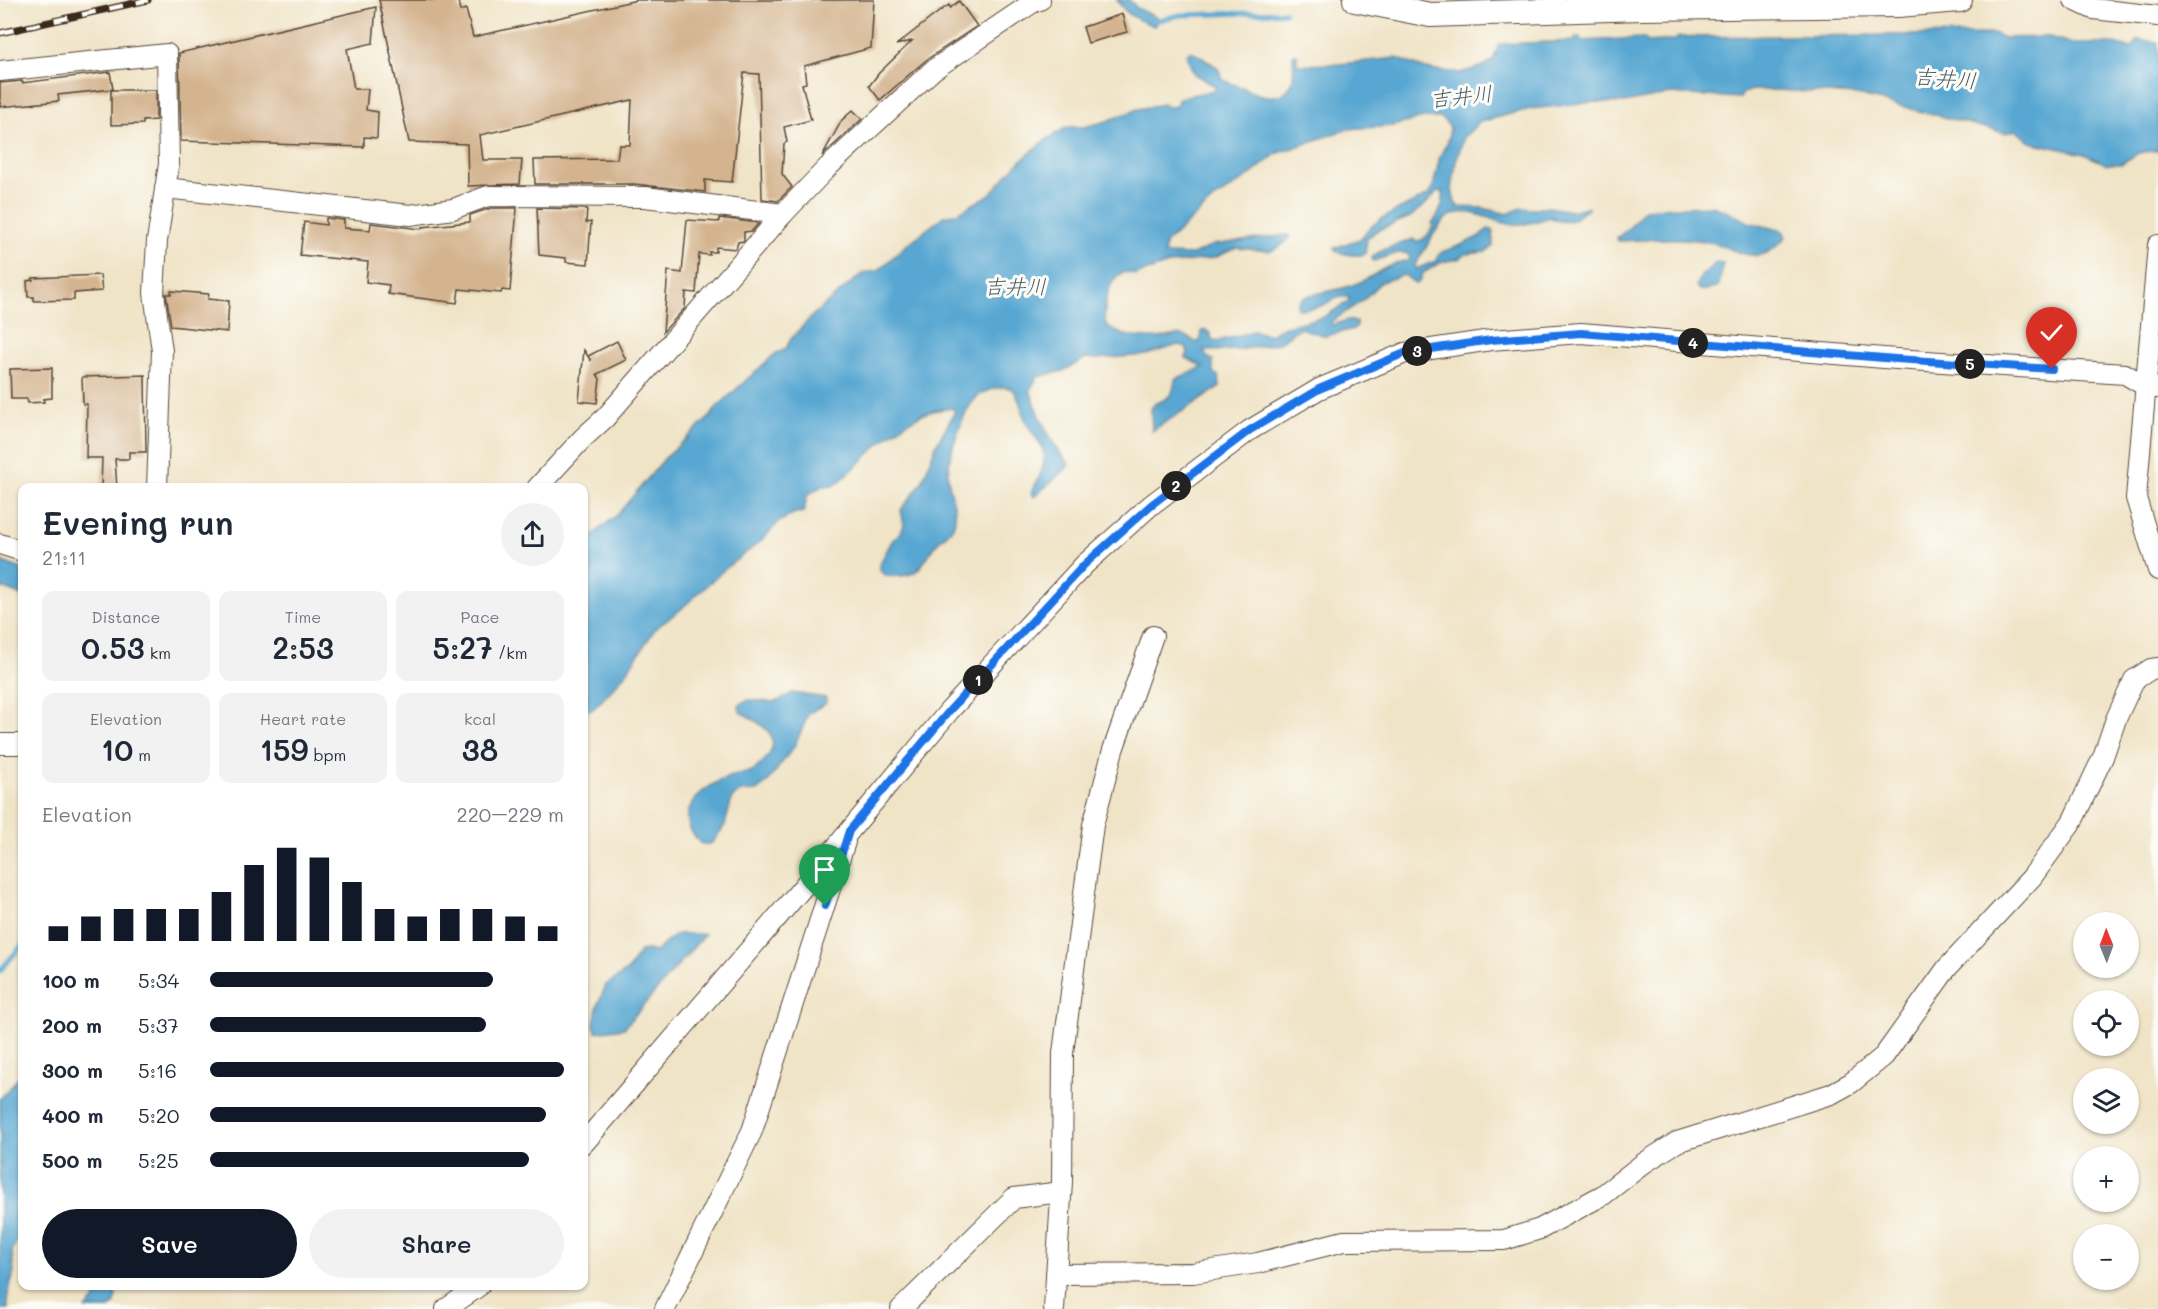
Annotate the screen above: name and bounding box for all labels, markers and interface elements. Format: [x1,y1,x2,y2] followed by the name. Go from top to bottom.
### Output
[1913,62,1977,93] water label: 吉井川
[1428,79,1494,112] water label: 吉井川
[984,272,1047,299] water label: 吉井川
[2026,307,2077,369] pin
[2035,316,2068,349] icon: check
[1678,328,1708,358] pin: 4
[1688,332,1698,353] text: 4
[1402,336,1432,366] pin: 3
[1412,340,1422,361] text: 3
[1955,349,1985,379] pin: 5
[1965,353,1975,374] text: 5
[1161,471,1191,501] pin: 2
[1172,475,1180,496] text: 2
[42,500,234,543] text: Evening run
[501,503,564,566] button: share
[42,544,86,570] text: 21:11
[92,606,160,627] text: Distance
[285,606,321,627] text: Time
[460,606,500,627] text: Pace
[81,627,145,667] text: 0.53
[272,627,334,667] text: 2:53
[432,627,493,667] text: 5:27
[145,642,171,663] text: km
[493,642,528,663] text: /km
[963,665,993,695] pin: 1
[974,669,982,690] text: 1
[90,708,162,729] text: Elevation
[260,708,346,729] text: Heart rate
[464,708,496,729] text: kcal
[101,729,133,769] text: 10
[260,729,308,769] text: 159
[462,729,498,769] text: 38
[133,744,151,765] text: m
[308,744,346,765] text: bpm
[42,801,132,827] text: Elevation
[457,801,564,827] text: 220–229 m
[799,844,850,906] pin
[808,853,841,886] icon: arrive
[2073,912,2139,978] north arrow
[2073,912,2139,1290] map controls
[42,967,100,993] text: 100 m
[138,967,179,993] text: 5:34
[2073,990,2139,1056] button: locate
[42,1012,102,1038] text: 200 m
[138,1012,179,1038] text: 5:37
[42,1057,103,1083] text: 300 m
[138,1057,177,1083] text: 5:16
[2073,1068,2139,1134] button: layers
[42,1102,103,1128] text: 400 m
[138,1102,179,1128] text: 5:20
[2073,1146,2139,1212] button: +
[42,1147,102,1173] text: 500 m
[138,1147,179,1173] text: 5:25
[42,1209,297,1278] button: Save
[309,1209,564,1278] button: Share
[2073,1224,2139,1290] button: −

